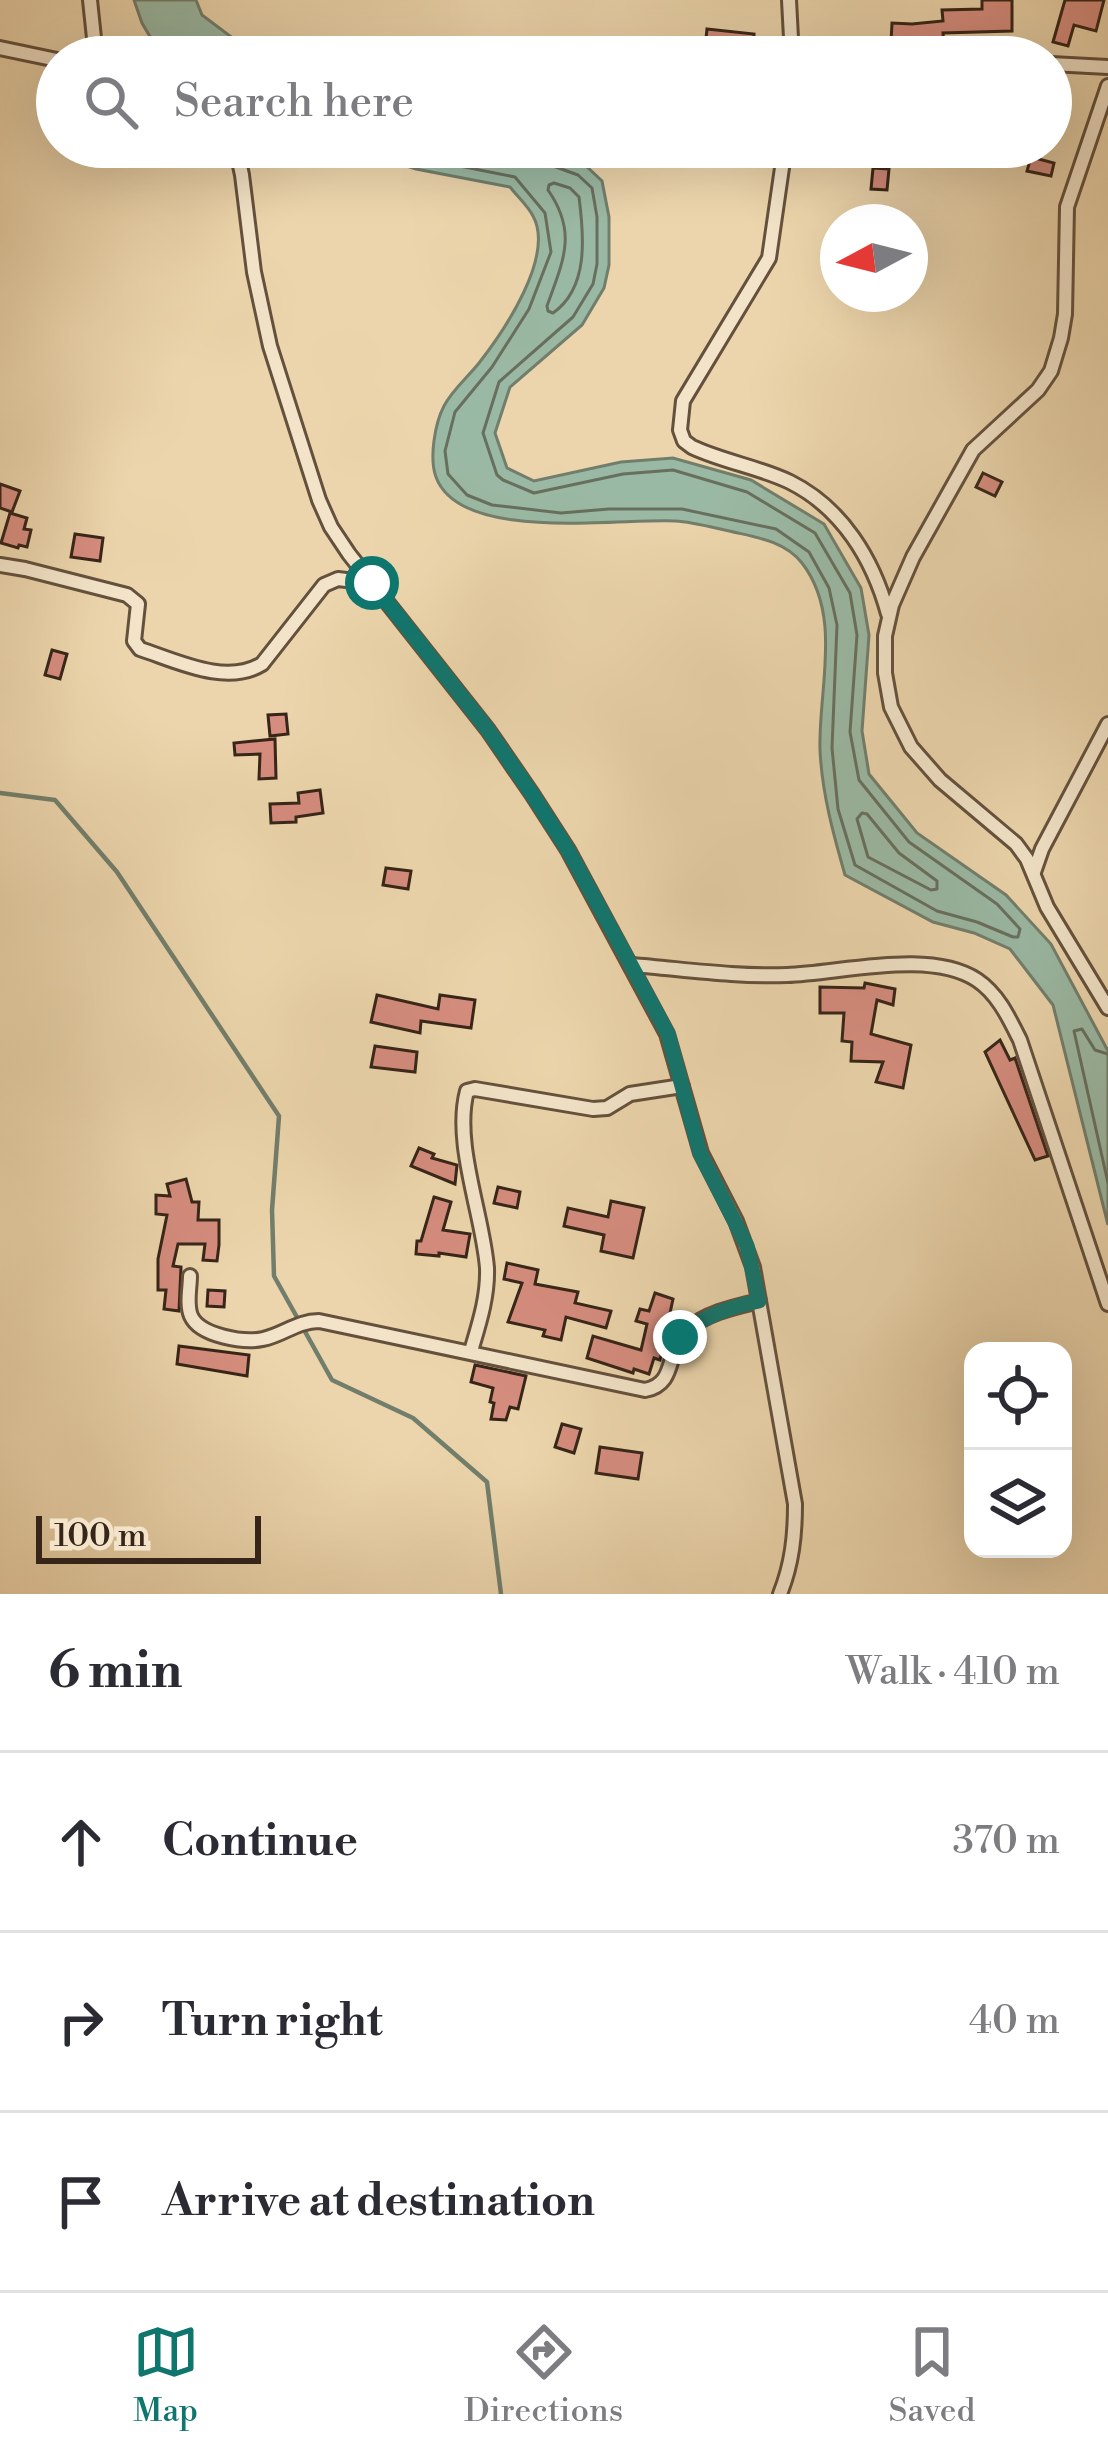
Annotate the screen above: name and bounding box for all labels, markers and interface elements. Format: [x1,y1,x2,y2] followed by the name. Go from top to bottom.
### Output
[36,36,1072,168] search box
[78,69,144,135] icon: search
[174,74,414,131] text: Search here
[820,204,928,312] north arrow
[345,556,399,610] route start
[653,1310,707,1364] route end
[964,1342,1072,1558] map controls
[964,1342,1072,1450] button: locate
[964,1450,1072,1558] button: layers
[36,1510,261,1563] scale bar
[54,1516,147,1557] text: 100 m
[48,1640,182,1704] text: 6 min
[846,1648,1060,1697] text: Walk · 410 m
[48,1809,114,1875] icon: ahead
[162,1813,358,1870] text: Continue
[952,1817,1060,1866] text: 370 m
[48,1989,114,2055] icon: right
[162,1993,383,2050] text: Turn right
[969,1997,1060,2046] text: 40 m
[48,2169,114,2235] icon: arrive
[162,2173,595,2230] text: Arrive at destination
[133,2319,199,2432] tab: Map
[464,2319,623,2432] tab: Directions
[889,2319,975,2432] tab: Saved

